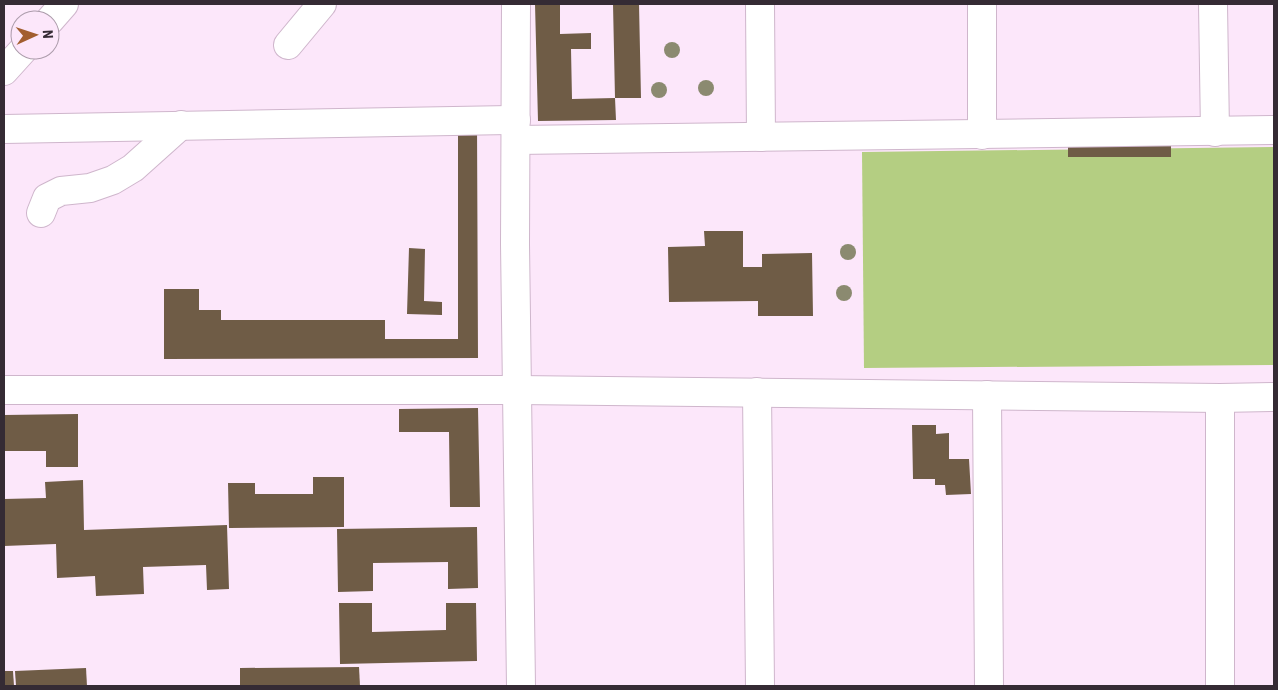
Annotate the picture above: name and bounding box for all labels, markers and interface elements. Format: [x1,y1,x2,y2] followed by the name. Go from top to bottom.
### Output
[10,10,60,60] north arrow
[40,30,56,39] text: N

